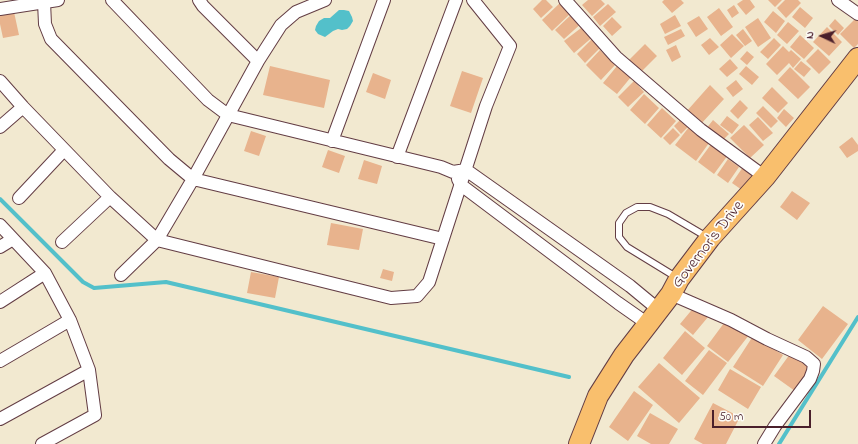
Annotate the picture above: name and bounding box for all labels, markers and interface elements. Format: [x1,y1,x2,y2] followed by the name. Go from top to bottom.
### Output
[802,16,842,56] north arrow
[802,31,818,39] text: N
[669,198,749,292] street label: Governor's Drive
[714,402,813,428] scale bar
[719,408,743,426] text: 50 m

